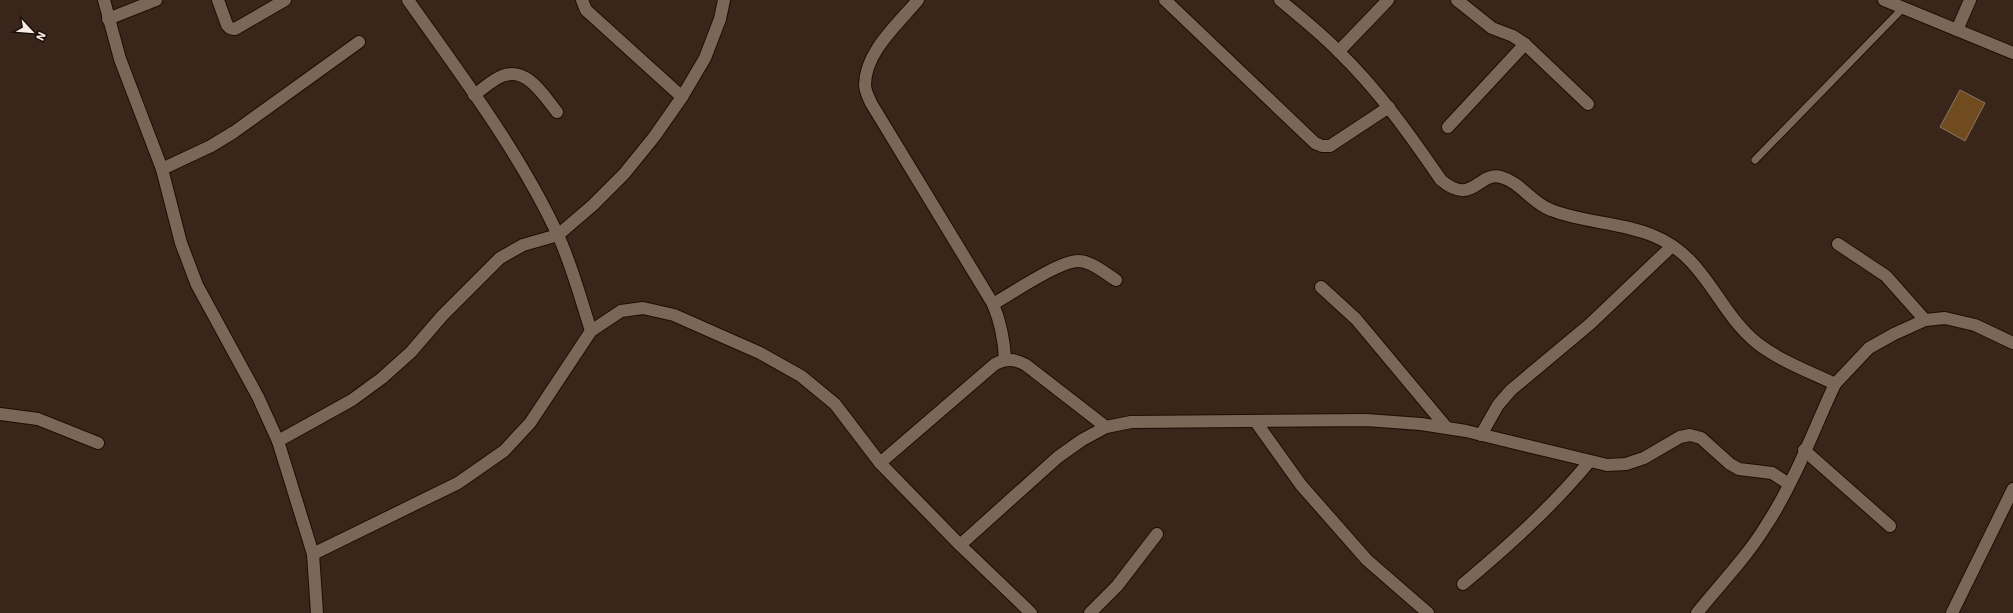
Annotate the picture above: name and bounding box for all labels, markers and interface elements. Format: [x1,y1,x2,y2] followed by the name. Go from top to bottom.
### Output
[12,12,52,52] north arrow
[33,30,49,43] text: N

